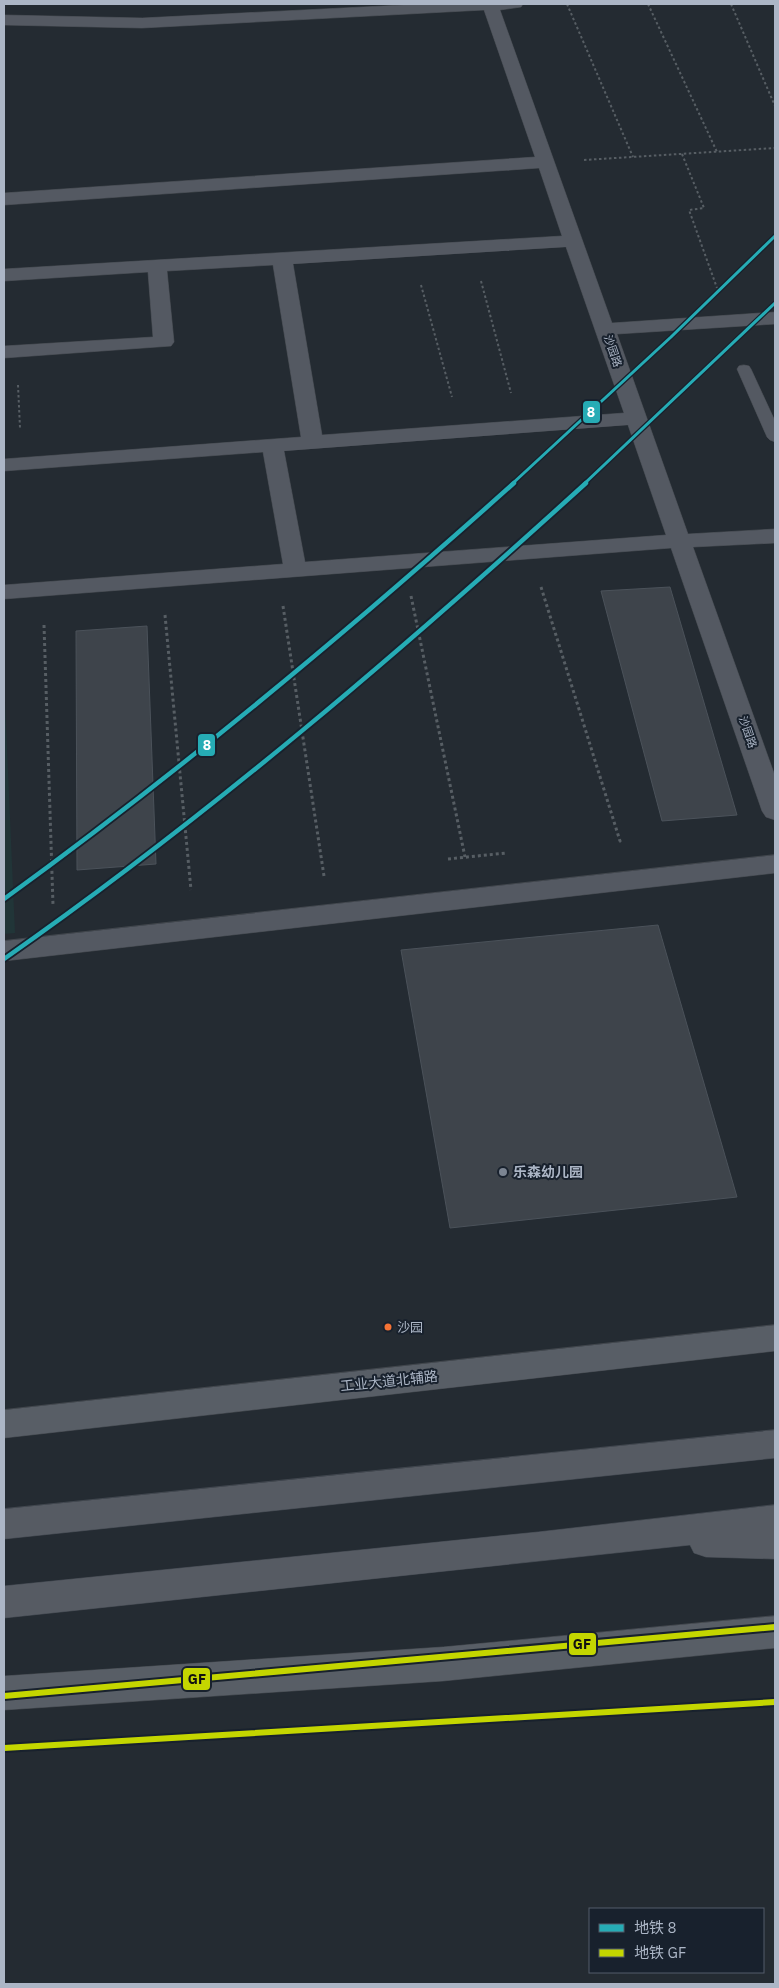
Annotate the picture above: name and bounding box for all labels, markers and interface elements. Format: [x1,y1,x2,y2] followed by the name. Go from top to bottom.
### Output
[601,333,625,369] street label: 沙园路
[582,400,601,424] line badge: 8
[587,403,595,421] text: 8
[736,714,760,750] street label: 沙园路
[197,733,216,757] line badge: 8
[203,736,211,754] text: 8
[513,1163,583,1181] place label: 乐森幼儿园
[497,1166,509,1178] marker: 乐森幼儿园
[397,1319,423,1336] place label: 沙园
[383,1322,393,1332] marker: 沙园
[339,1367,439,1395] street label: 工业大道北辅路
[568,1632,597,1656] line badge: GF
[573,1635,591,1653] text: GF
[182,1667,211,1691] line badge: GF
[188,1670,206,1688] text: GF
[589,1908,764,1973] legend
[634,1918,677,1937] text: 地铁 8
[634,1943,686,1962] text: 地铁 GF

